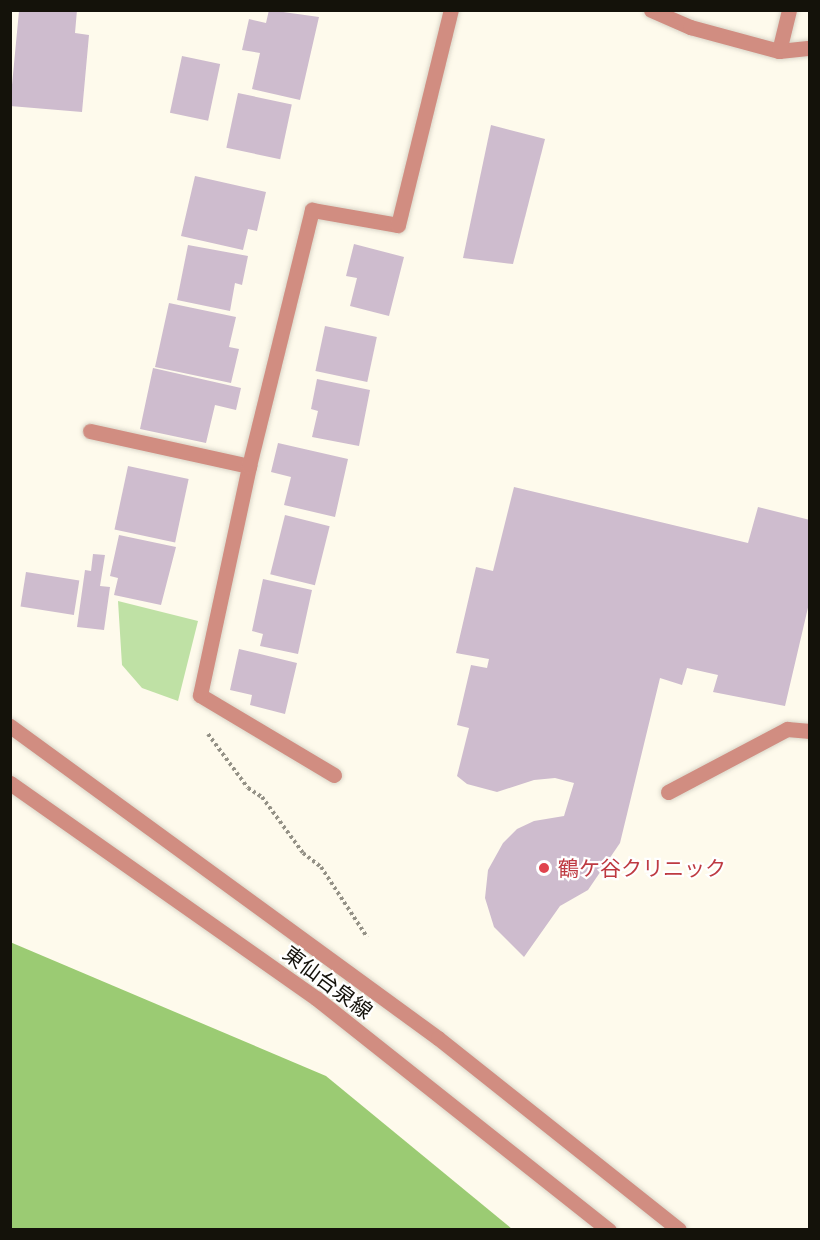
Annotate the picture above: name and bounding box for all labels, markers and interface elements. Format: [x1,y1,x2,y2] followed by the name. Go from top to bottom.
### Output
[558,855,726,881] place label: 鶴ケ谷クリニック
[535,859,553,877] marker: 鶴ケ谷クリニック
[278,940,378,1024] street label: 東仙台泉線

